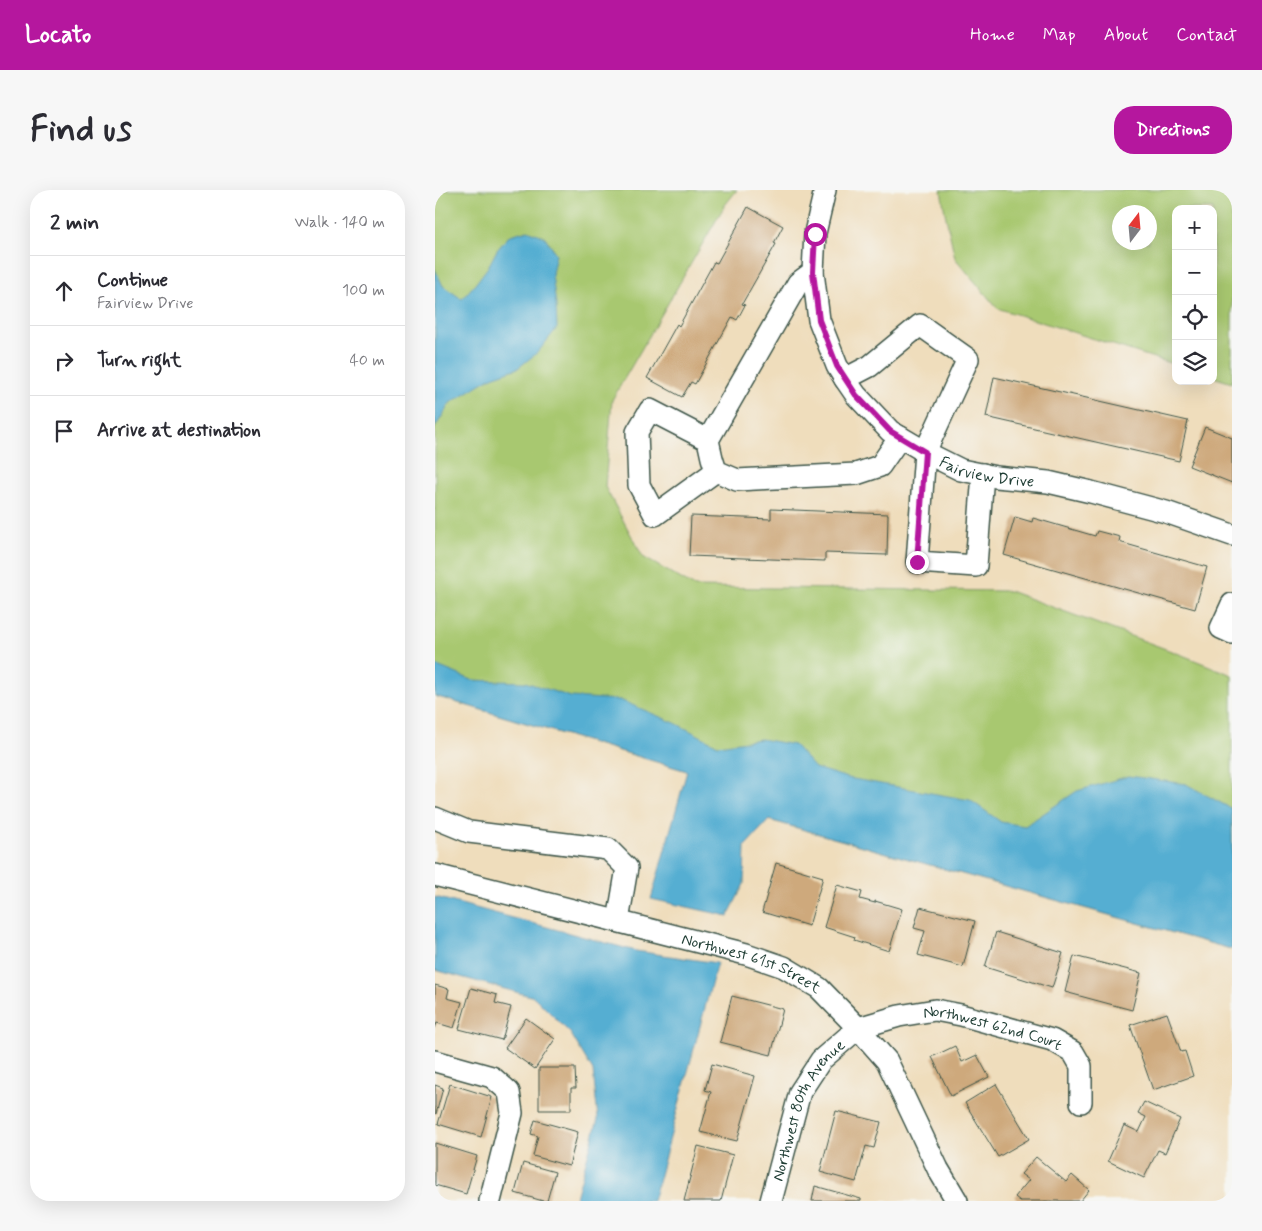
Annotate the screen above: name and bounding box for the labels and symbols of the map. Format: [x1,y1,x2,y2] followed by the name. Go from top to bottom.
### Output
[1112,205,1157,250] north arrow
[804,223,827,246] route start
[935,452,1035,493] street label: Fairview Drive
[906,551,929,574] route end
[679,929,825,999] street label: Northwest 61st Street
[922,1001,1066,1056] street label: Northwest 62nd Court
[768,1035,850,1184] street label: Northwest 80th Avenue

